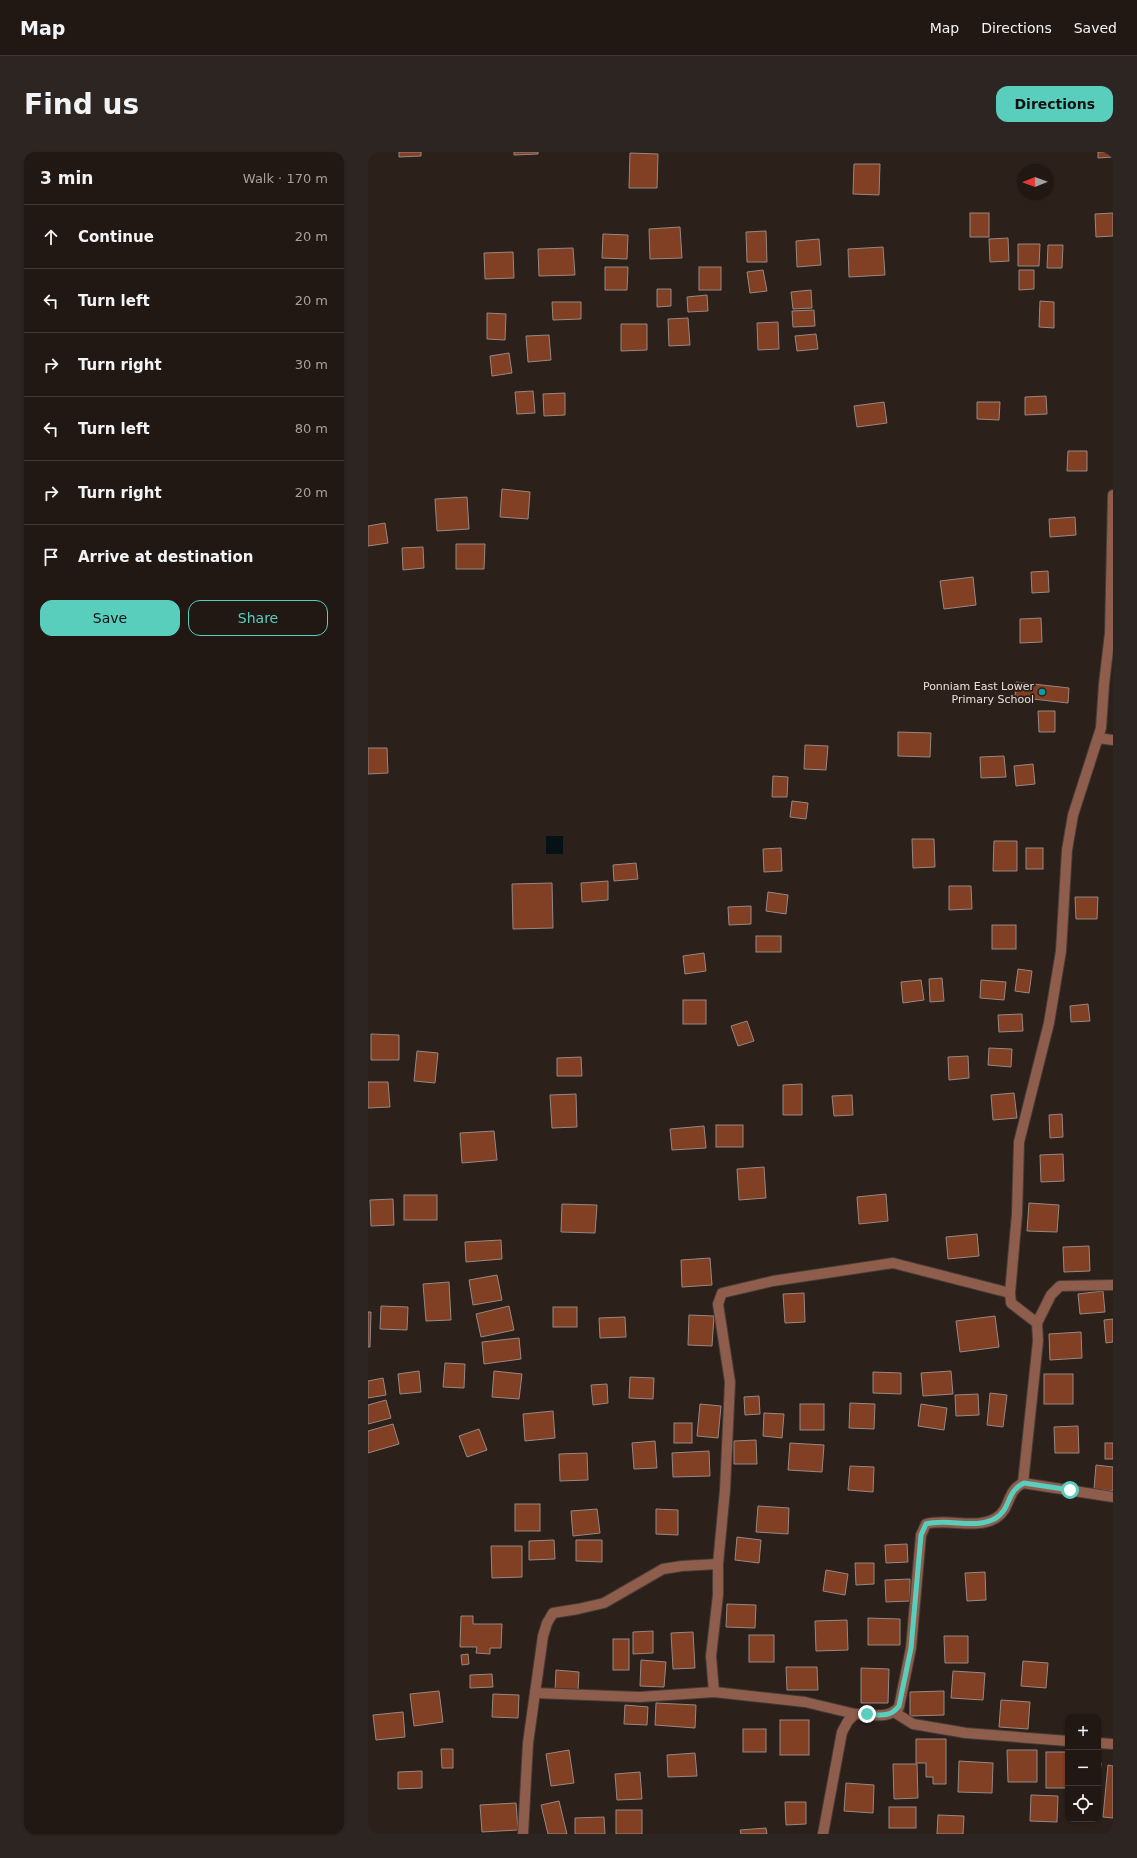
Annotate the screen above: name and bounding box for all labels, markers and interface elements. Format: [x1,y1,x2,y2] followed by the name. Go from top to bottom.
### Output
[20,17,65,39] text: Map
[930,20,959,36] text: Map
[981,20,1052,36] text: Directions
[1074,20,1117,36] text: Saved
[996,86,1113,122] button: Directions
[24,88,139,121] text: Find us
[1017,164,1053,200] north arrow
[40,168,93,188] text: 3 min
[243,171,328,186] text: Walk · 170 m
[40,226,62,248] icon: ahead
[78,228,154,246] text: Continue
[295,229,328,244] text: 20 m
[40,290,62,312] icon: left
[78,292,150,310] text: Turn left
[295,293,328,308] text: 20 m
[40,354,62,376] icon: right
[78,356,162,374] text: Turn right
[295,357,328,372] text: 30 m
[40,418,62,440] icon: left
[78,420,150,438] text: Turn left
[295,421,328,436] text: 80 m
[40,482,62,504] icon: right
[78,484,162,502] text: Turn right
[295,485,328,500] text: 20 m
[40,546,62,568] icon: arrive
[78,548,253,566] text: Arrive at destination
[40,600,180,636] button: Save
[188,600,328,636] button: Share
[923,680,1034,706] place label: Ponniam East Lower Primary School
[1037,687,1047,697] marker: Ponniam East Lower Primary School
[1061,1481,1079,1499] route start
[858,1705,876,1723] route end
[1065,1714,1101,1822] map controls
[1065,1714,1101,1750] button: +
[1065,1750,1101,1786] button: −
[1065,1786,1101,1822] button: locate

